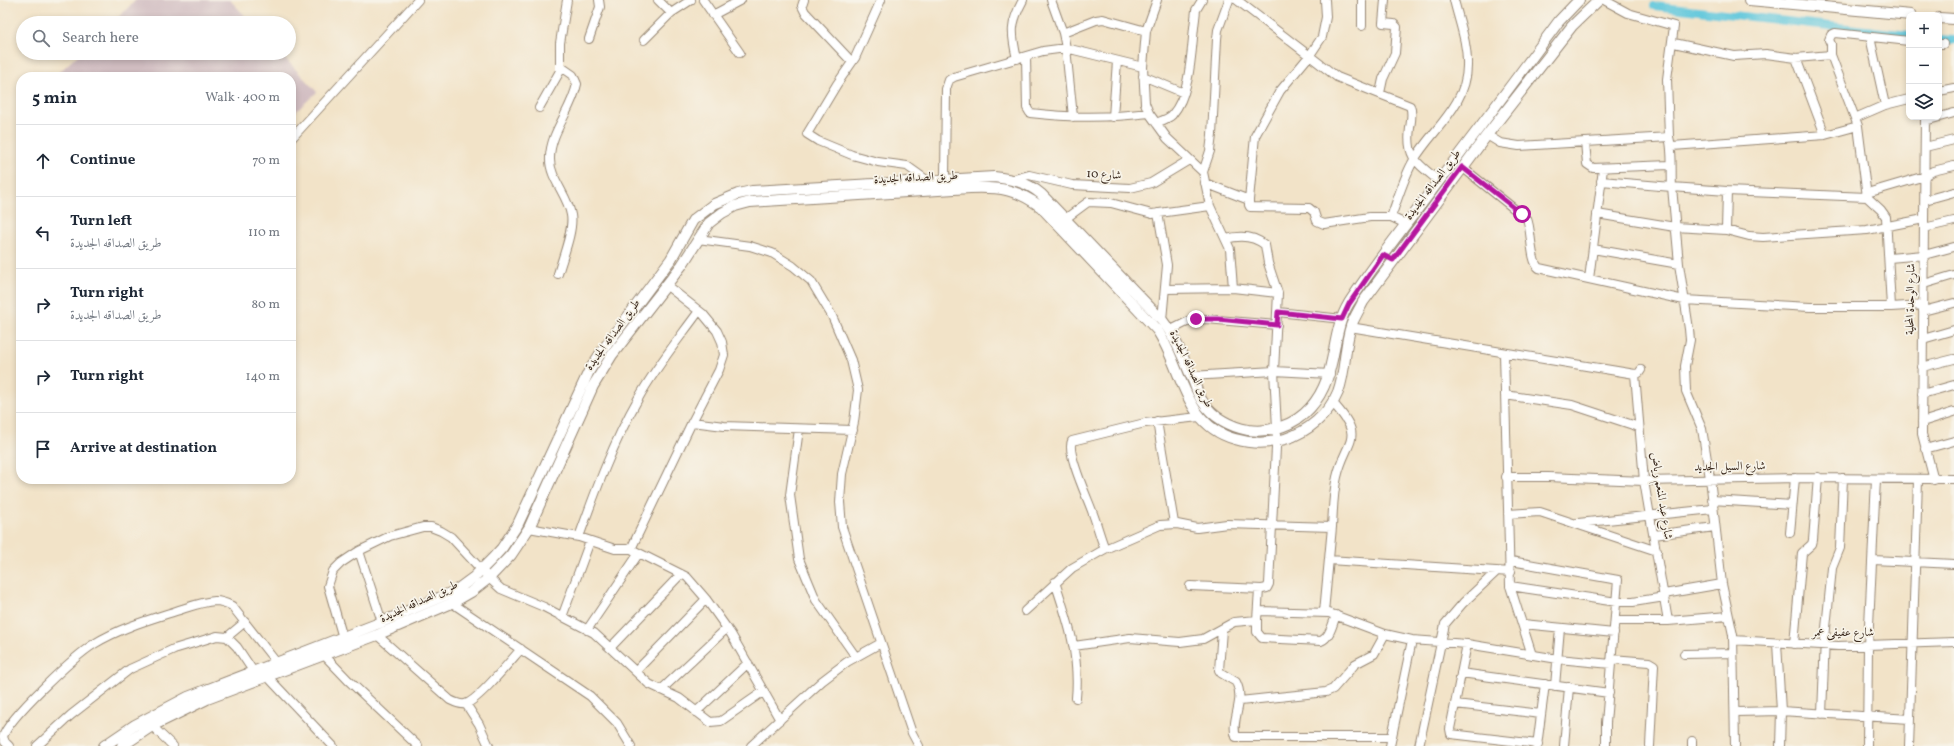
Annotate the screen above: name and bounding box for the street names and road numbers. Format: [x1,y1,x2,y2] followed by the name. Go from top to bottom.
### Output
[1401,146,1465,224] street label: طريق الصداقه الجديدة
[1086,166,1122,186] street label: شارع 10
[873,168,959,188] street label: طريق الصداقه الجديدة
[1902,263,1922,335] street label: شارع الوحدة المحلية
[582,296,644,374] street label: طريق الصداقه الجديدة
[1165,328,1217,411] street label: طريق الصداقه الجديدة
[1644,451,1676,542] street label: شارع عبد المنعم رياض
[1694,458,1766,478] street label: شارع السيل الجديد
[377,577,461,627] street label: طريق الصداقه الجديدة
[1810,625,1874,643] street label: شارع عفيفى عمر

